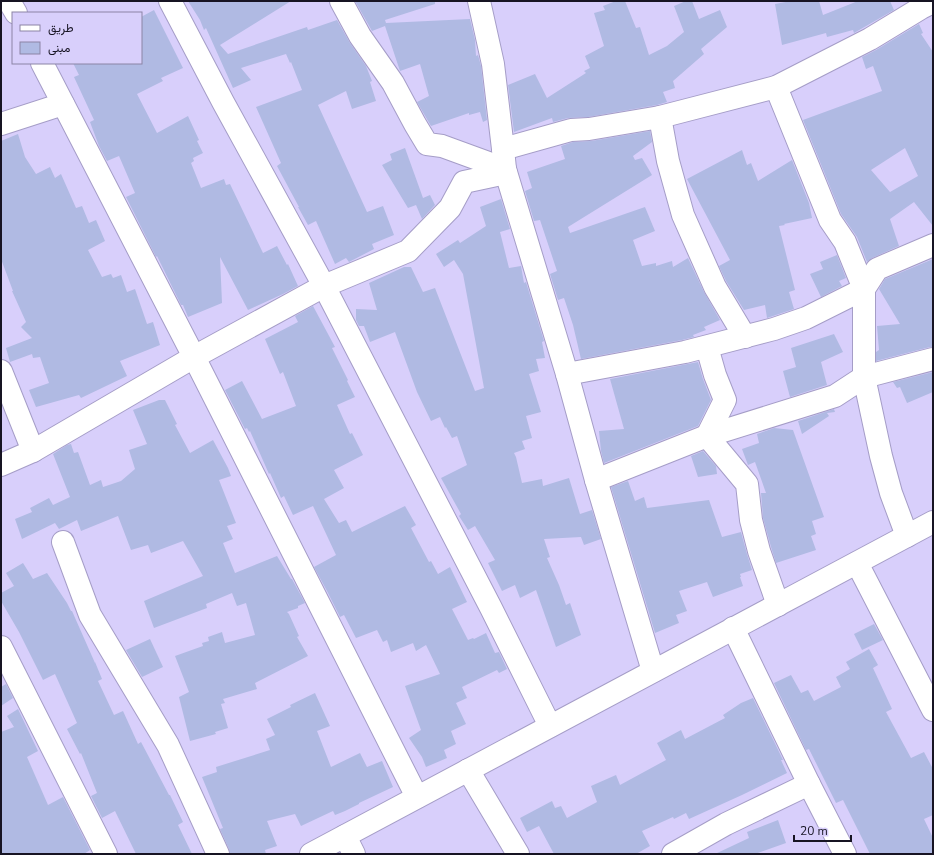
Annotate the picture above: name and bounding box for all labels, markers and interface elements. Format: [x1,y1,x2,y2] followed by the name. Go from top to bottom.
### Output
[12,12,142,64] legend
[48,20,74,36] text: طريق
[48,40,70,56] text: مبنى
[794,817,851,843] scale bar
[800,823,828,839] text: 20 m

